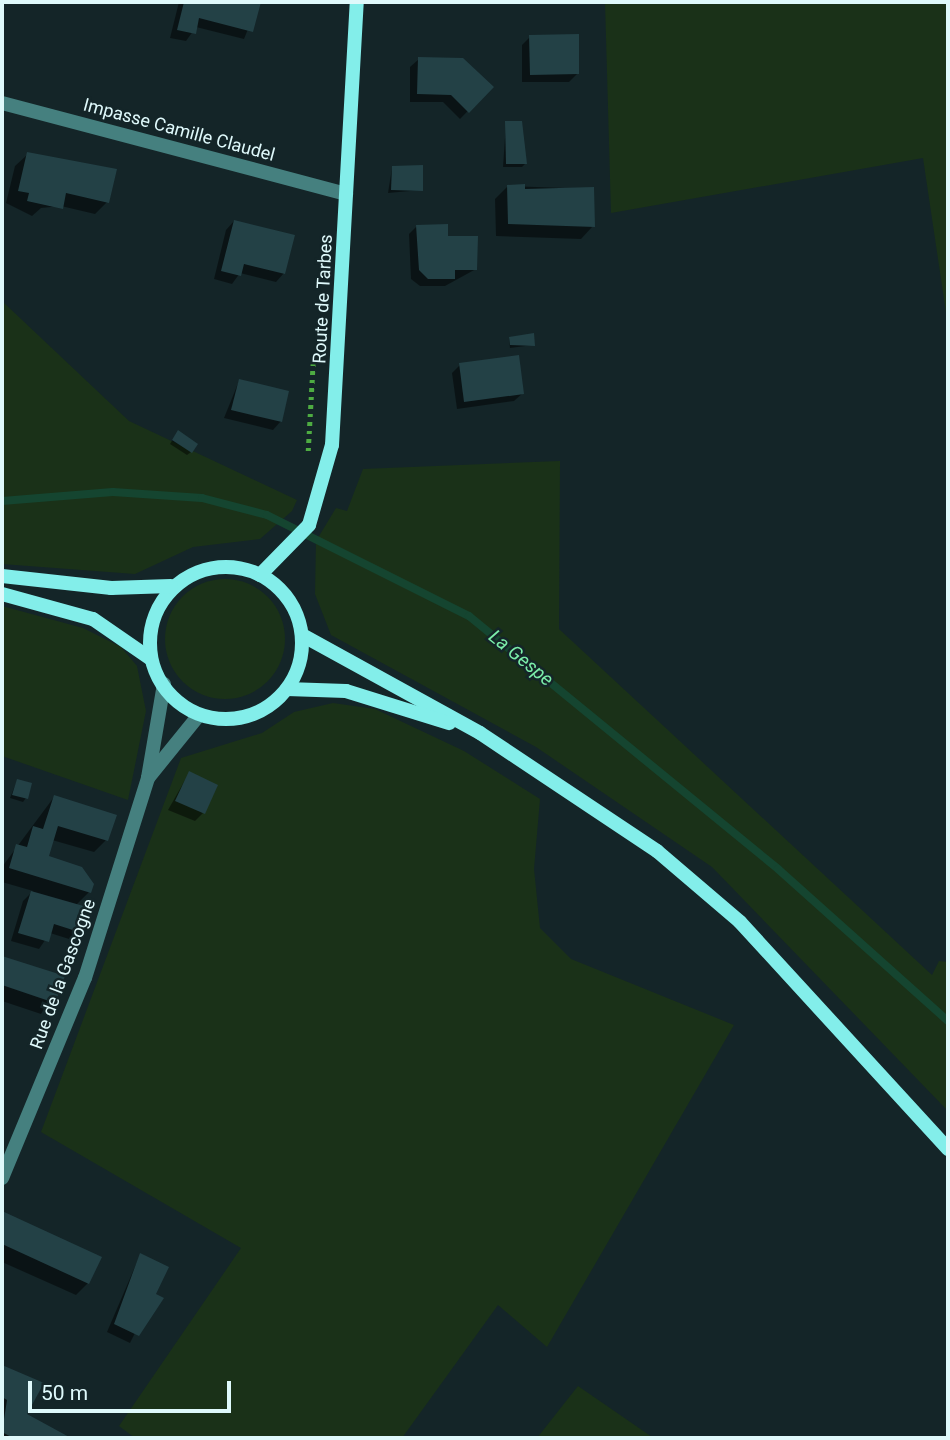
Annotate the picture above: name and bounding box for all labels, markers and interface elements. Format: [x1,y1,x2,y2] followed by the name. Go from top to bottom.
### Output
[81,94,277,166] street label: Impasse Camille Claudel
[309,234,337,364] street label: Route de Tarbes
[484,625,558,691] water label: La Gespe
[26,896,100,1052] street label: Rue de la Gascogne
[32,1366,234,1410] scale bar
[41,1381,88,1405] text: 50 m

